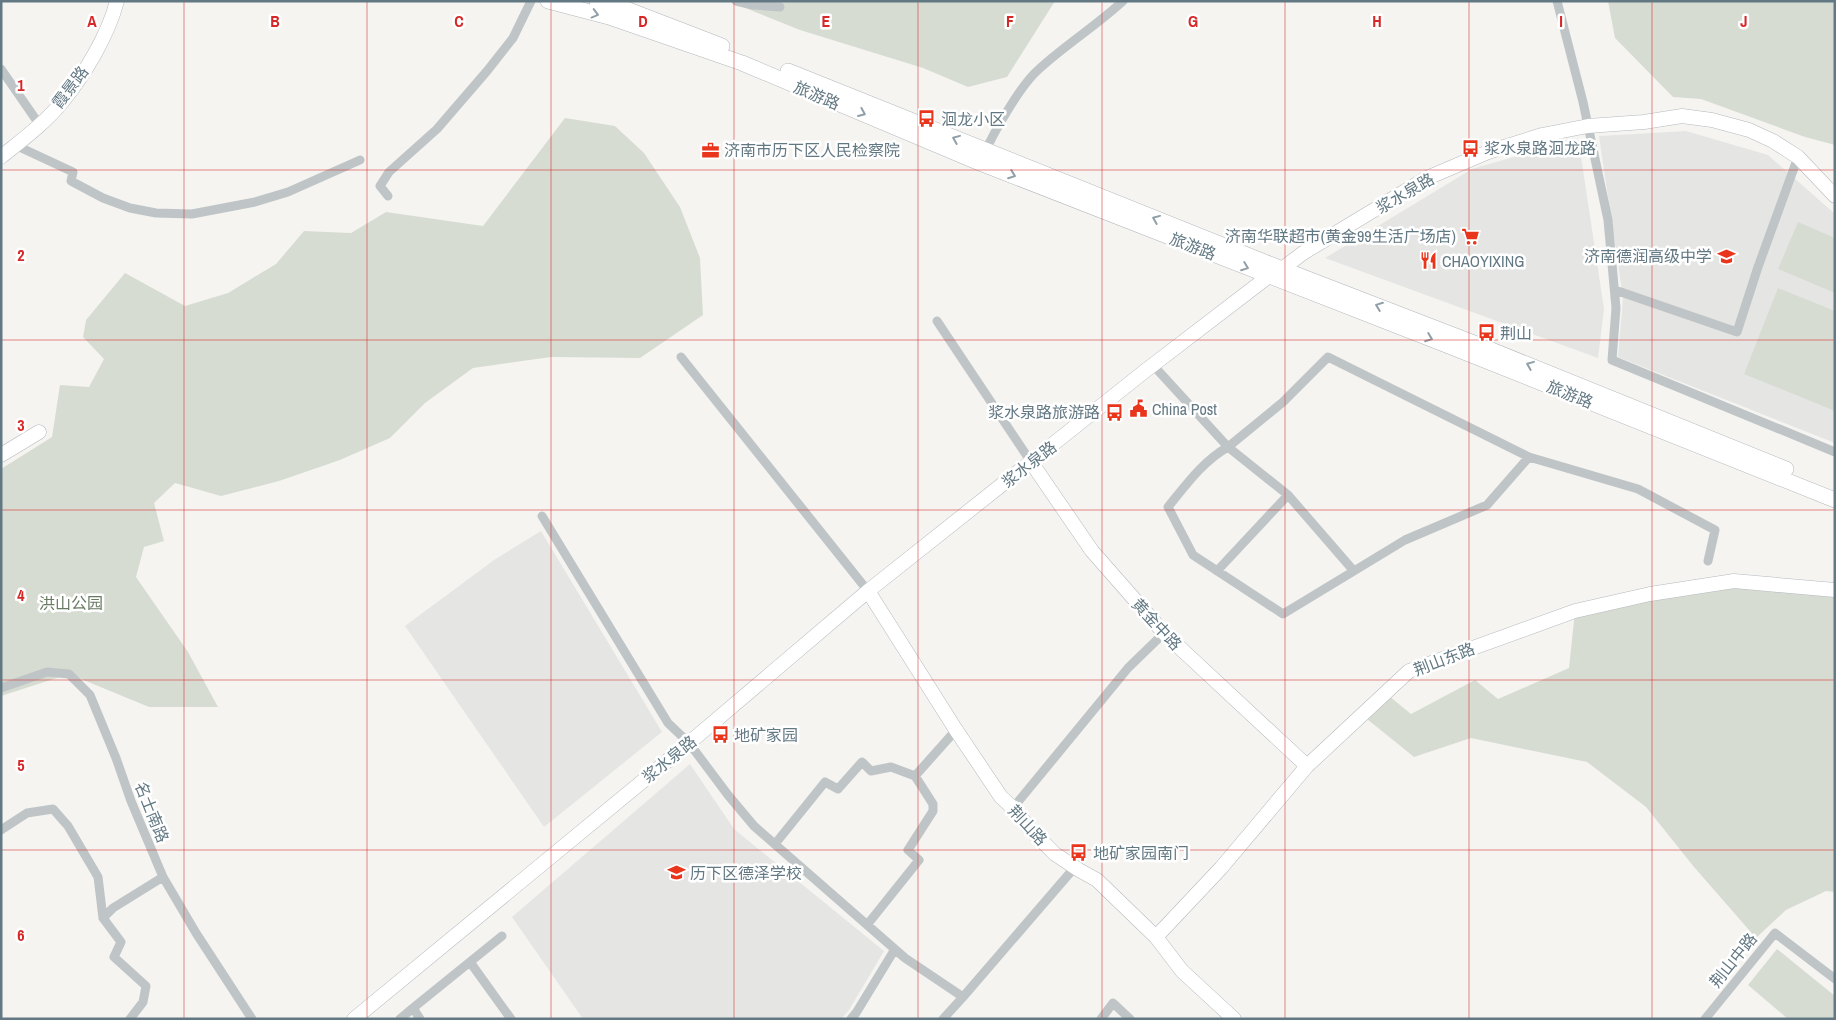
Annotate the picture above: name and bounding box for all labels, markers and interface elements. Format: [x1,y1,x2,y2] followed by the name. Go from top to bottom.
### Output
[590,8,599,18] one-way arrow
[87,10,97,32] text: A
[270,10,280,32] text: B
[454,10,464,32] text: C
[638,10,648,32] text: D
[822,10,831,32] text: E
[1006,10,1014,32] text: F
[1188,10,1198,32] text: G
[1372,10,1382,32] text: H
[1559,10,1563,32] text: I
[1740,10,1748,32] text: J
[47,61,93,113] street label: 霞景路
[17,74,25,96] text: 1
[791,75,843,115] street label: 旅游路
[857,107,866,118] one-way arrow
[941,108,1005,130] place label: 洄龙小区
[917,109,937,129] bus stop icon: 洄龙小区
[952,134,961,145] one-way arrow
[1484,137,1596,159] place label: 浆水泉路洄龙路
[1460,138,1480,158] bus stop icon: 浆水泉路洄龙路
[724,139,900,161] place label: 济南市历下区人民检察院
[700,140,720,160] office icon: 济南市历下区人民检察院
[1372,167,1438,219] street label: 浆水泉路
[1007,169,1016,180] one-way arrow
[1152,214,1160,224] one-way arrow
[1225,225,1456,247] place label: 济南华联超市(黄金99生活广场店)
[1460,226,1480,246] supermarket icon: 济南华联超市(黄金99生活广场店)
[1167,227,1219,265] street label: 旅游路
[17,244,25,266] text: 2
[1584,245,1712,267] place label: 济南德润高级中学
[1716,246,1736,266] school or university icon: 济南德润高级中学
[1442,250,1524,272] place label: CHAOYIXING
[1418,251,1438,271] restaurant icon: CHAOYIXING
[1240,260,1249,271] one-way arrow
[1375,302,1384,312] one-way arrow
[1500,322,1532,344] place label: 荆山
[1476,323,1496,343] bus stop icon: 荆山
[1424,332,1432,342] one-way arrow
[1526,361,1535,372] one-way arrow
[1544,375,1596,413] street label: 旅游路
[1152,398,1217,420] place label: China Post
[1128,399,1148,419] public building icon: China Post
[988,401,1100,423] place label: 浆水泉路旅游路
[1104,402,1124,422] bus stop icon: 浆水泉路旅游路
[17,414,25,436] text: 3
[997,436,1061,492] street label: 浆水泉路
[17,584,25,606] text: 4
[39,592,103,614] park label: 洪山公园
[1127,593,1187,655] street label: 黄金中路
[1410,637,1478,681] street label: 荆山东路
[734,724,798,746] place label: 地矿家园
[710,725,730,745] bus stop icon: 地矿家园
[637,730,701,788] street label: 浆水泉路
[17,754,25,776] text: 5
[130,778,174,846] street label: 名士南路
[1004,800,1052,850] street label: 荆山路
[1093,842,1189,864] place label: 地矿家园南门
[1069,843,1089,863] bus stop icon: 地矿家园南门
[690,862,802,884] place label: 历下区德泽学校
[666,863,686,883] school or university icon: 历下区德泽学校
[17,924,25,946] text: 6
[1704,928,1762,992] street label: 荆山中路

